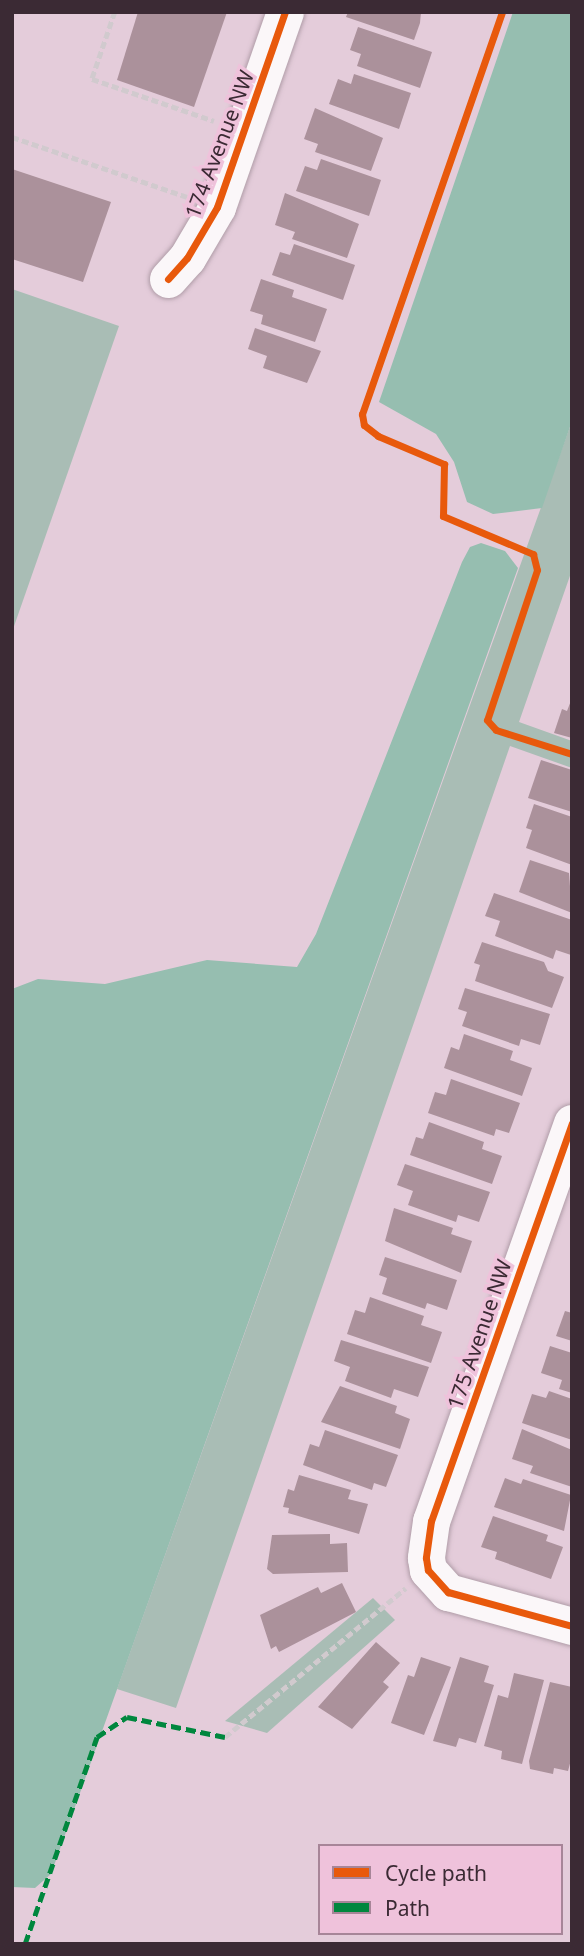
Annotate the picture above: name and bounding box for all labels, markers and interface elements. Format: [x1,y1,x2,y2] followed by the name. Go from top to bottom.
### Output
[179,67,259,221] street label: 174 Avenue NW
[442,1256,516,1412] street label: 175 Avenue NW
[318,1844,563,1935] legend
[385,1859,487,1887] text: Cycle path
[385,1894,430,1922] text: Path

